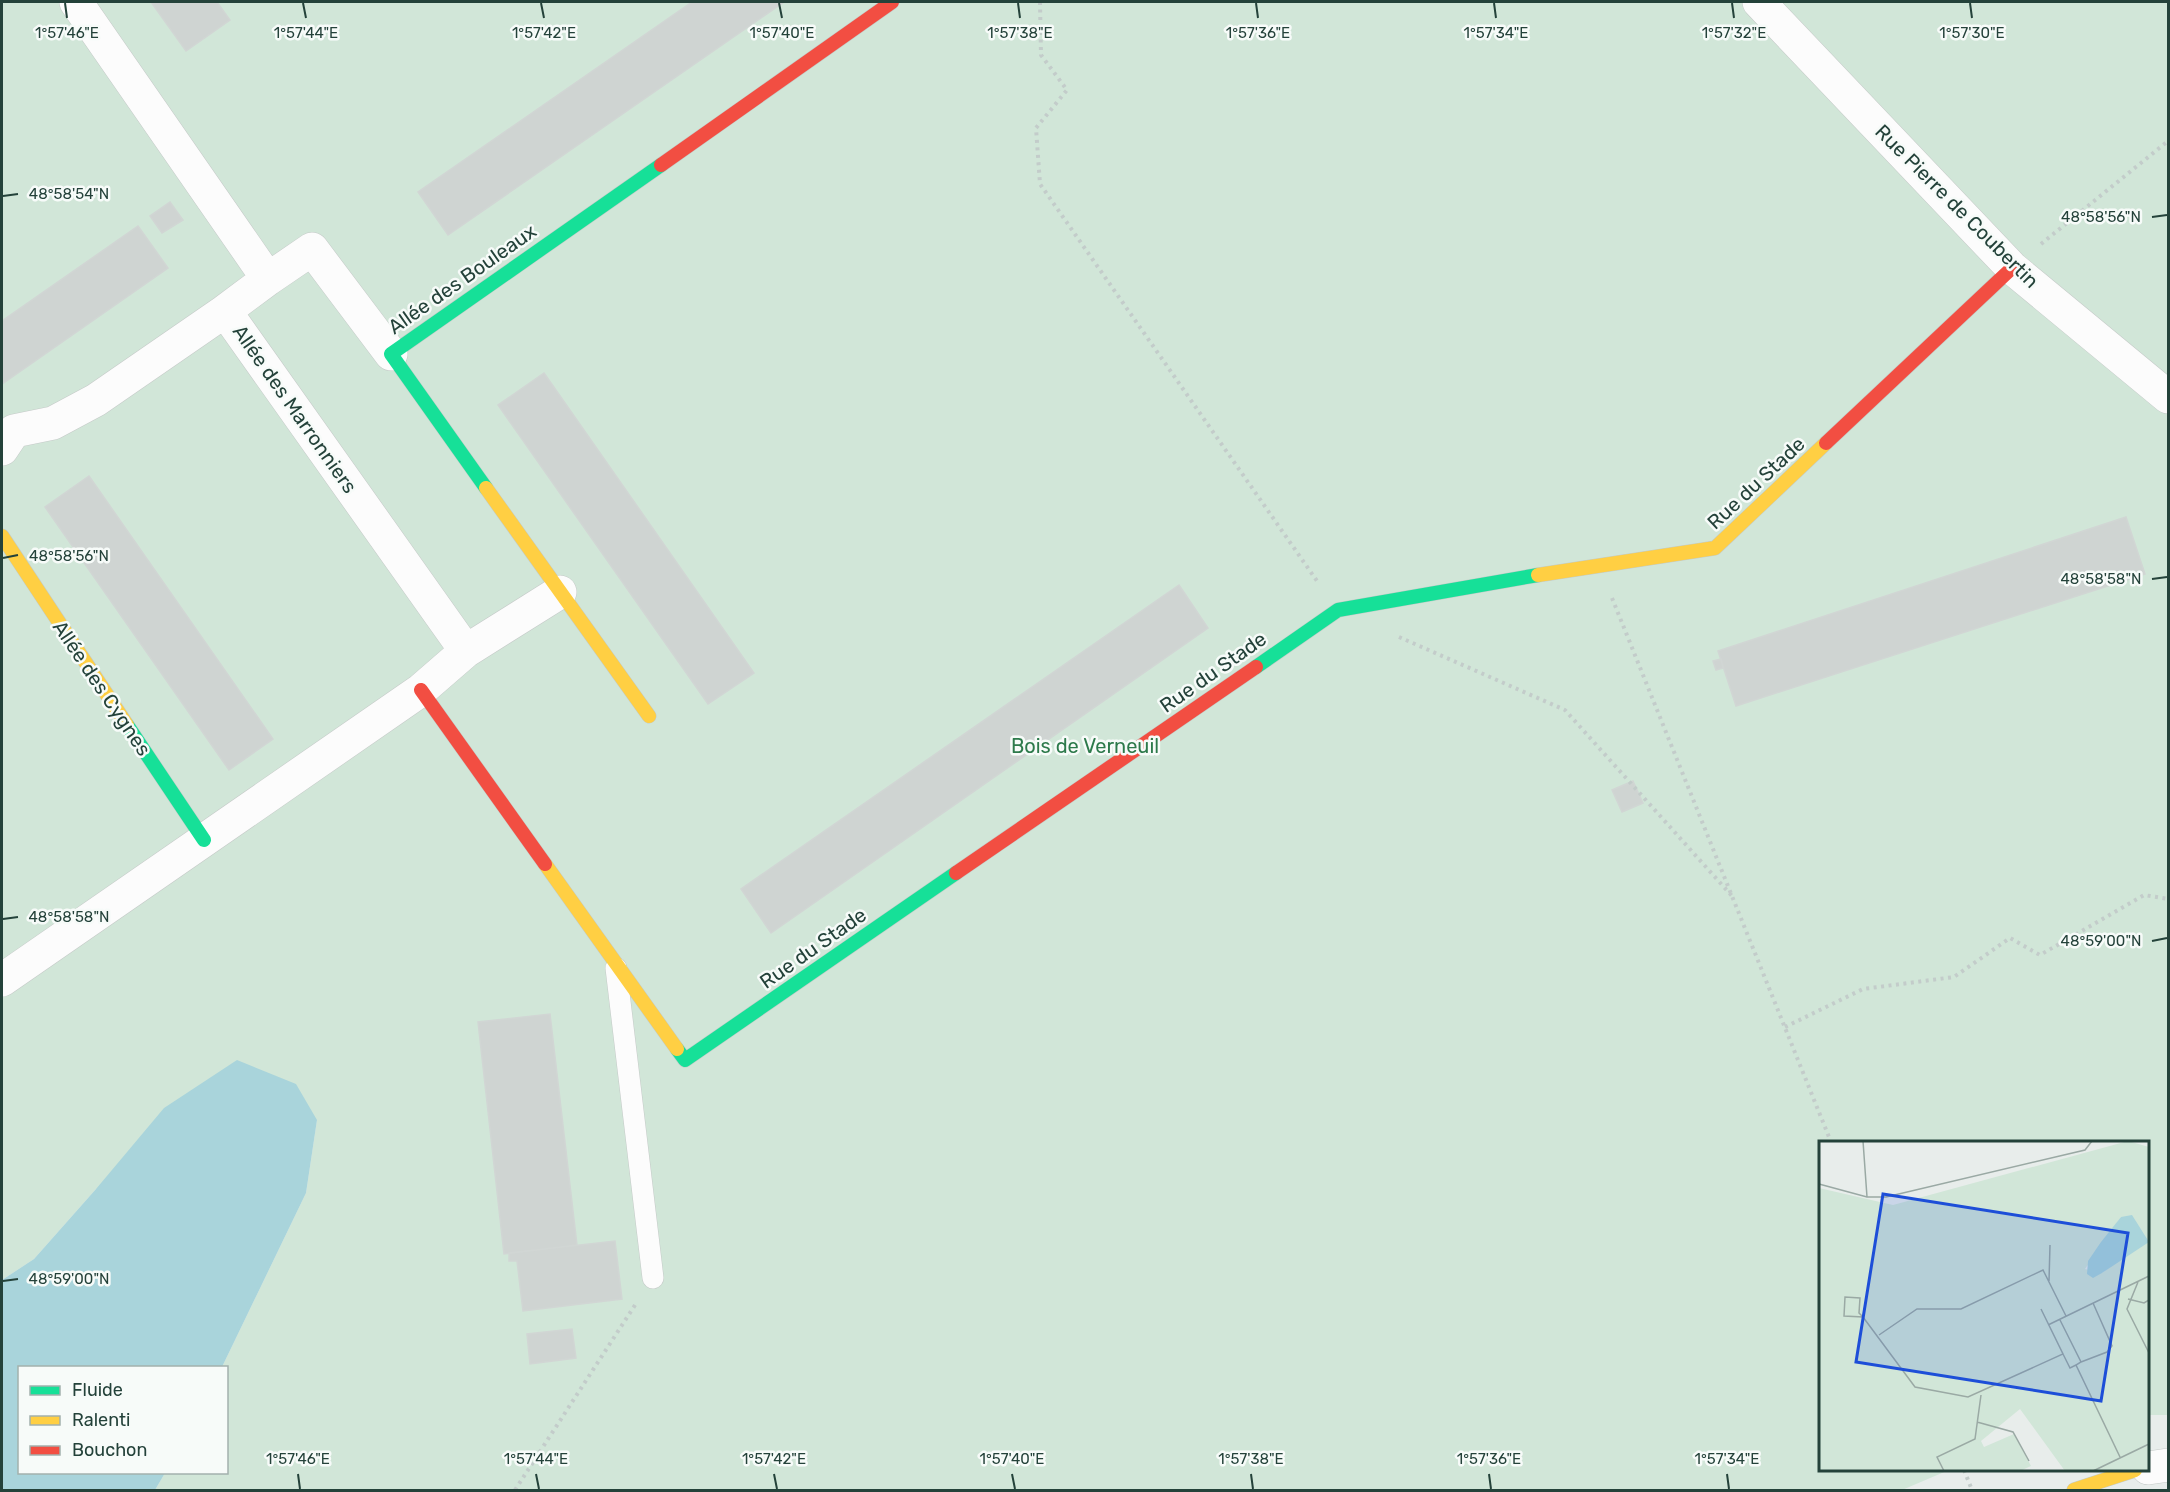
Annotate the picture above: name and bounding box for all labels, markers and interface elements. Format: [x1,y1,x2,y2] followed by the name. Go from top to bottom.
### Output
[35,24,99,42] text: 1°57'46"E
[274,24,338,42] text: 1°57'44"E
[512,24,576,42] text: 1°57'42"E
[750,24,814,42] text: 1°57'40"E
[987,24,1053,42] text: 1°57'38"E
[1226,24,1290,42] text: 1°57'36"E
[1464,24,1528,42] text: 1°57'34"E
[1702,24,1766,42] text: 1°57'32"E
[1939,24,2005,42] text: 1°57'30"E
[1870,119,2044,293] street label: Rue Pierre de Coubertin
[29,185,109,203] text: 48°58'54"N
[2061,208,2141,226] text: 48°58'56"N
[383,219,541,339] street label: Allée des Bouleaux
[228,320,362,498] street label: Allée des Marronniers
[1702,432,1810,534] street label: Rue du Stade
[29,547,109,565] text: 48°58'56"N
[2061,570,2141,588] text: 48°58'58"N
[48,616,156,760] street label: Allée des Cygnes
[1155,626,1271,718] street label: Rue du Stade
[1011,734,1159,758] park label: Bois de Verneuil
[755,902,871,994] street label: Rue du Stade
[29,908,109,926] text: 48°58'58"N
[2061,932,2141,950] text: 48°59'00"N
[1819,1141,2149,1471] inset map
[29,1270,109,1288] text: 48°59'00"N
[18,1366,228,1474] legend
[72,1379,123,1401] text: Fluide
[72,1409,130,1431] text: Ralenti
[72,1439,147,1461] text: Bouchon
[266,1450,330,1468] text: 1°57'46"E
[504,1450,568,1468] text: 1°57'44"E
[742,1450,806,1468] text: 1°57'42"E
[980,1450,1044,1468] text: 1°57'40"E
[1218,1450,1284,1468] text: 1°57'38"E
[1457,1450,1521,1468] text: 1°57'36"E
[1695,1450,1759,1468] text: 1°57'34"E

